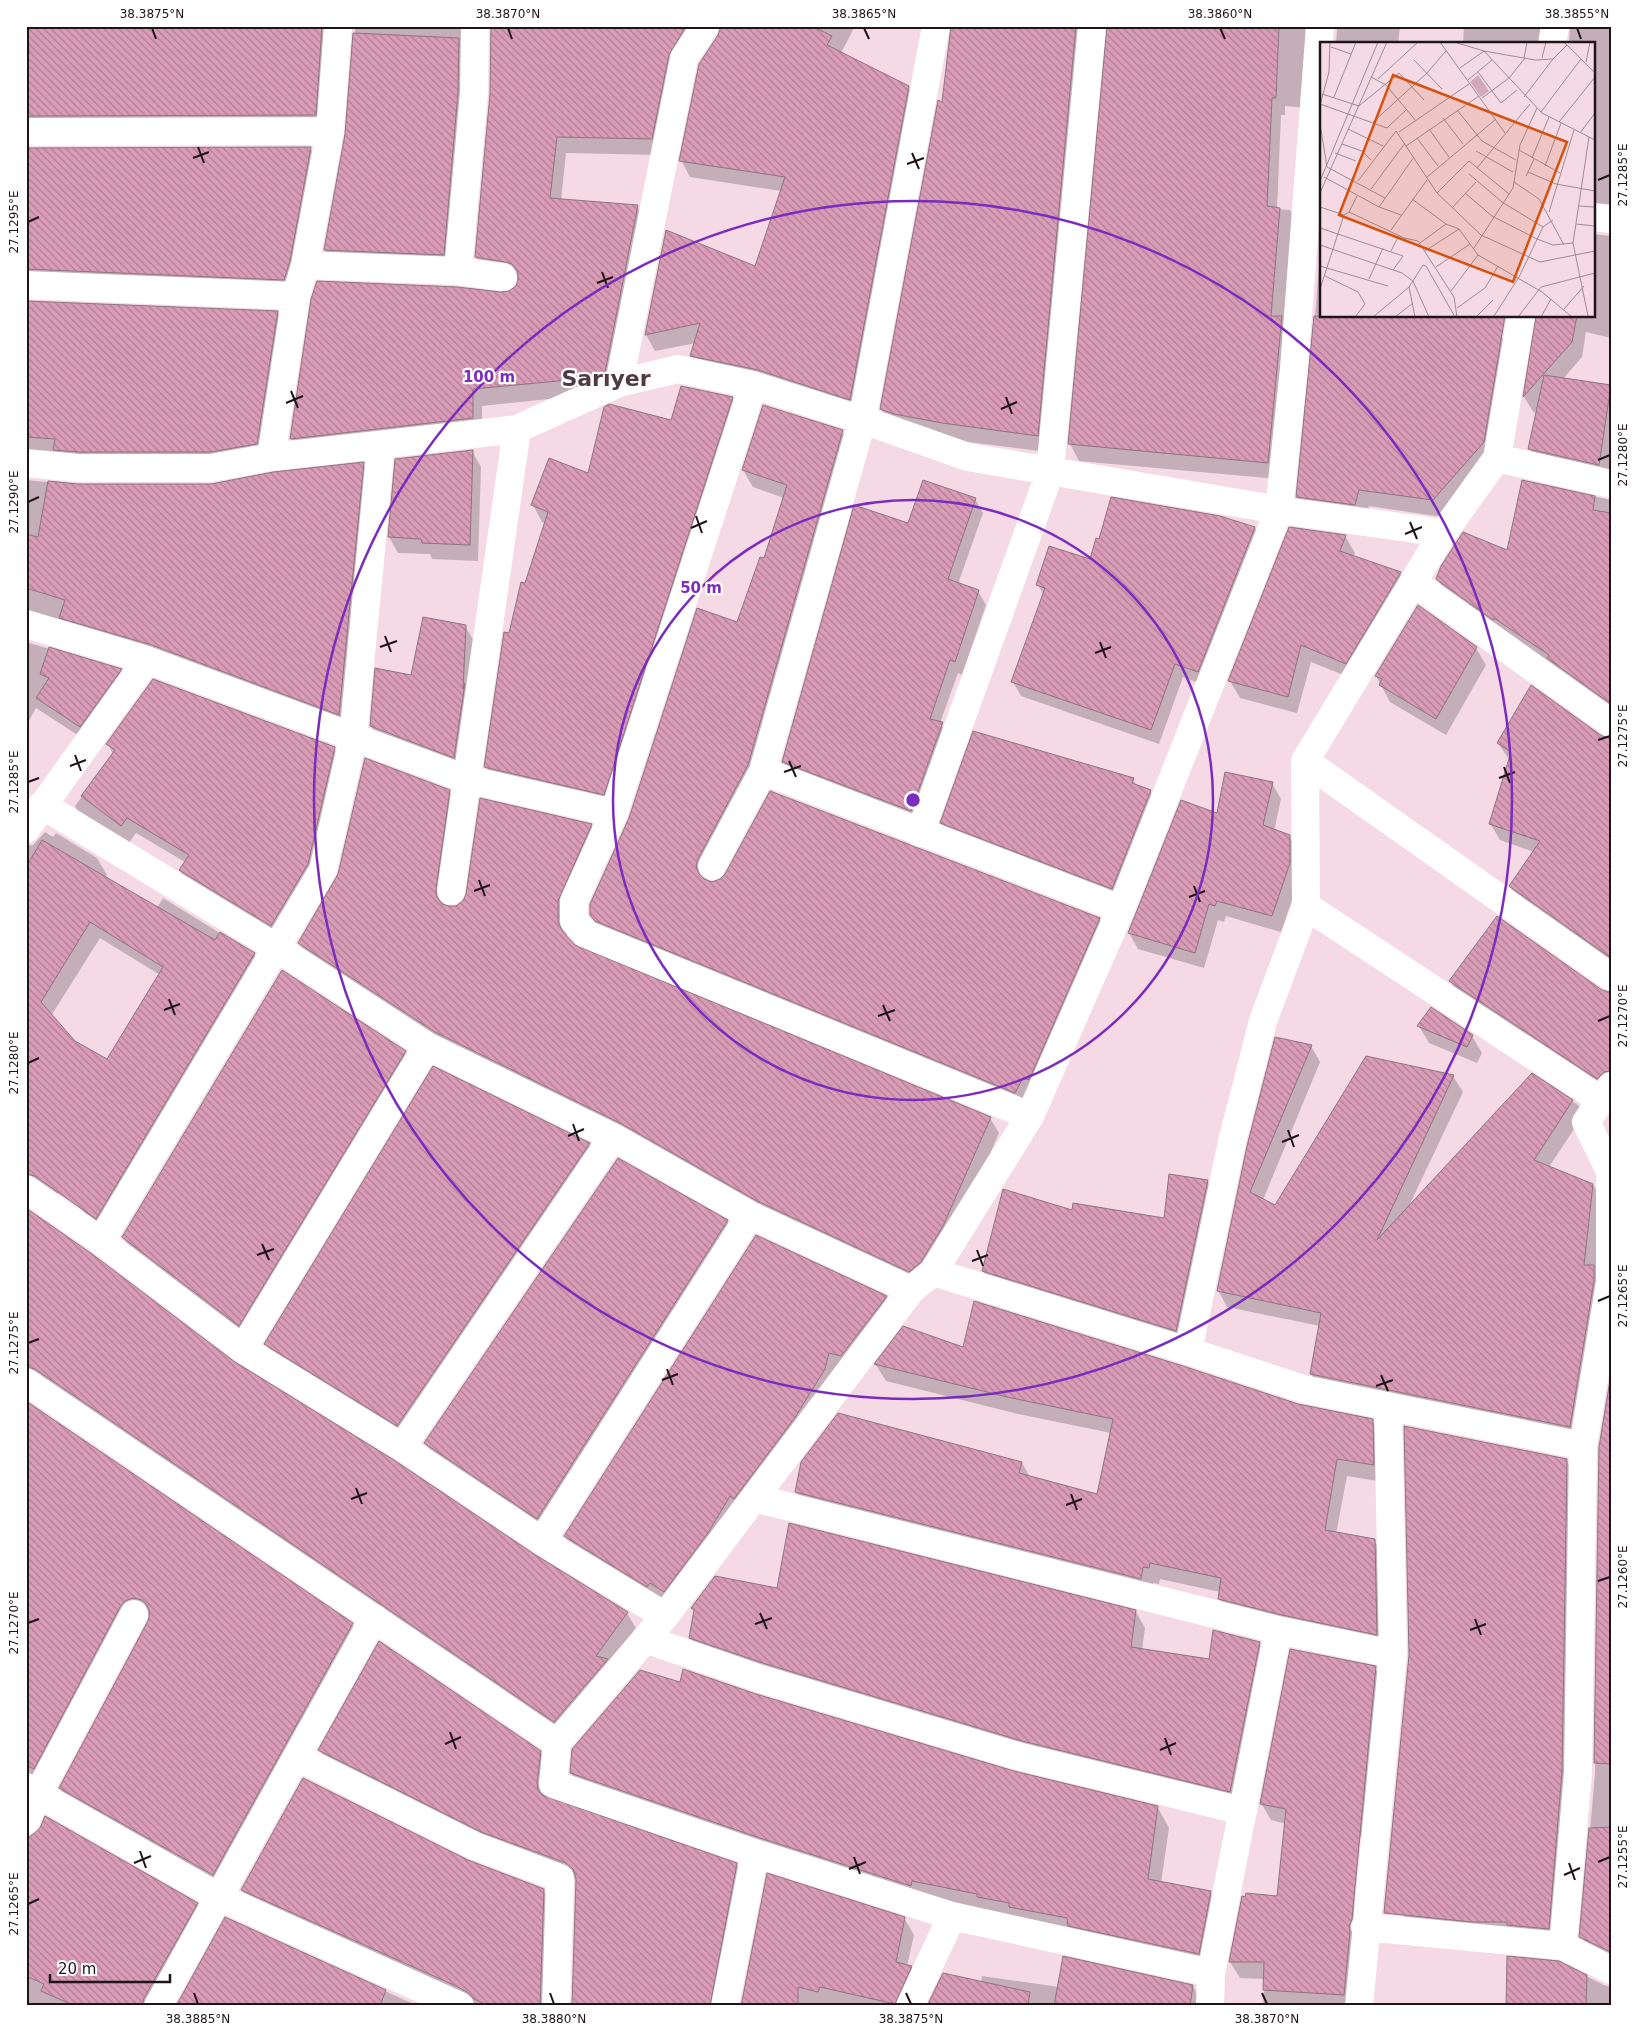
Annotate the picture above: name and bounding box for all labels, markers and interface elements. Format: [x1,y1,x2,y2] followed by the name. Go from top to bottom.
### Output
[120,7,184,21] text: 38.3875°N
[476,7,540,21] text: 38.3870°N
[832,7,896,21] text: 38.3865°N
[1188,7,1252,21] text: 38.3860°N
[1545,7,1609,21] text: 38.3855°N
[1320,42,1594,318] inset map
[1616,143,1630,207] text: 27.1285°E
[7,190,21,254] text: 27.1295°E
[561,366,651,391] district label: Sarıyer
[463,368,515,386] text: 100 m
[1616,423,1630,487] text: 27.1280°E
[7,470,21,534] text: 27.1290°E
[680,579,722,597] text: 50 m
[1616,704,1630,768] text: 27.1275°E
[7,750,21,814] text: 27.1285°E
[904,791,922,809] centre of rings
[1616,984,1630,1048] text: 27.1270°E
[7,1031,21,1095] text: 27.1280°E
[1616,1264,1630,1328] text: 27.1265°E
[7,1311,21,1375] text: 27.1275°E
[1616,1545,1630,1609] text: 27.1260°E
[7,1591,21,1655] text: 27.1270°E
[1616,1825,1630,1889] text: 27.1255°E
[7,1872,21,1936] text: 27.1265°E
[50,1952,170,1984] scale bar
[58,1960,96,1978] text: 20 m
[166,2012,230,2026] text: 38.3885°N
[522,2012,586,2026] text: 38.3880°N
[879,2012,943,2026] text: 38.3875°N
[1235,2012,1299,2026] text: 38.3870°N

